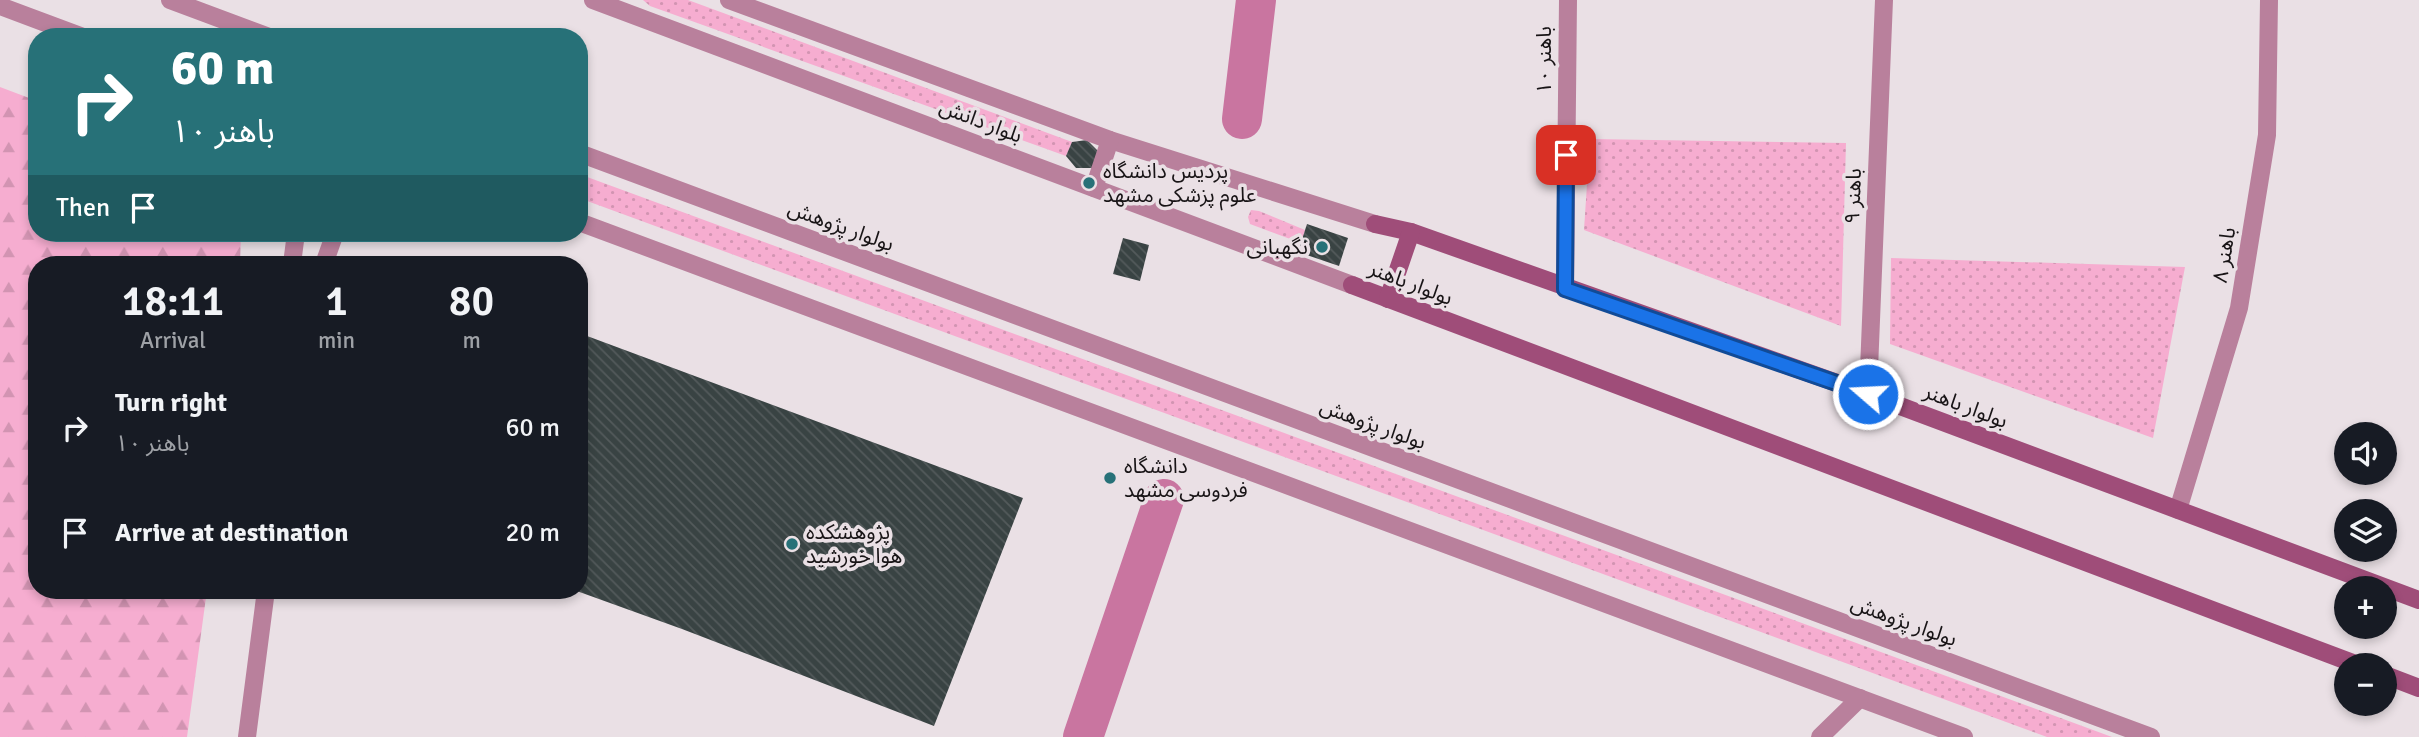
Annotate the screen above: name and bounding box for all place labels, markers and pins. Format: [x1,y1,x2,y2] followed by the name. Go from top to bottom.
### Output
[1536,125,1596,185] pin
[1103,158,1256,211] place label: پردیس دانشگاه علوم پزشکی مشهد
[1081,175,1097,191] marker: پردیس دانشگاه علوم پزشکی مشهد
[1247,234,1308,260] place label: نگهبانی
[1314,239,1330,255] marker: نگهبانی
[1124,453,1248,503] place label: دانشگاه فردوسی مشهد
[1102,470,1118,486] marker: دانشگاه فردوسی مشهد
[806,519,902,569] place label: پژوهشکده هوا خورشید
[784,536,800,552] marker: پژوهشکده هوا خورشید

